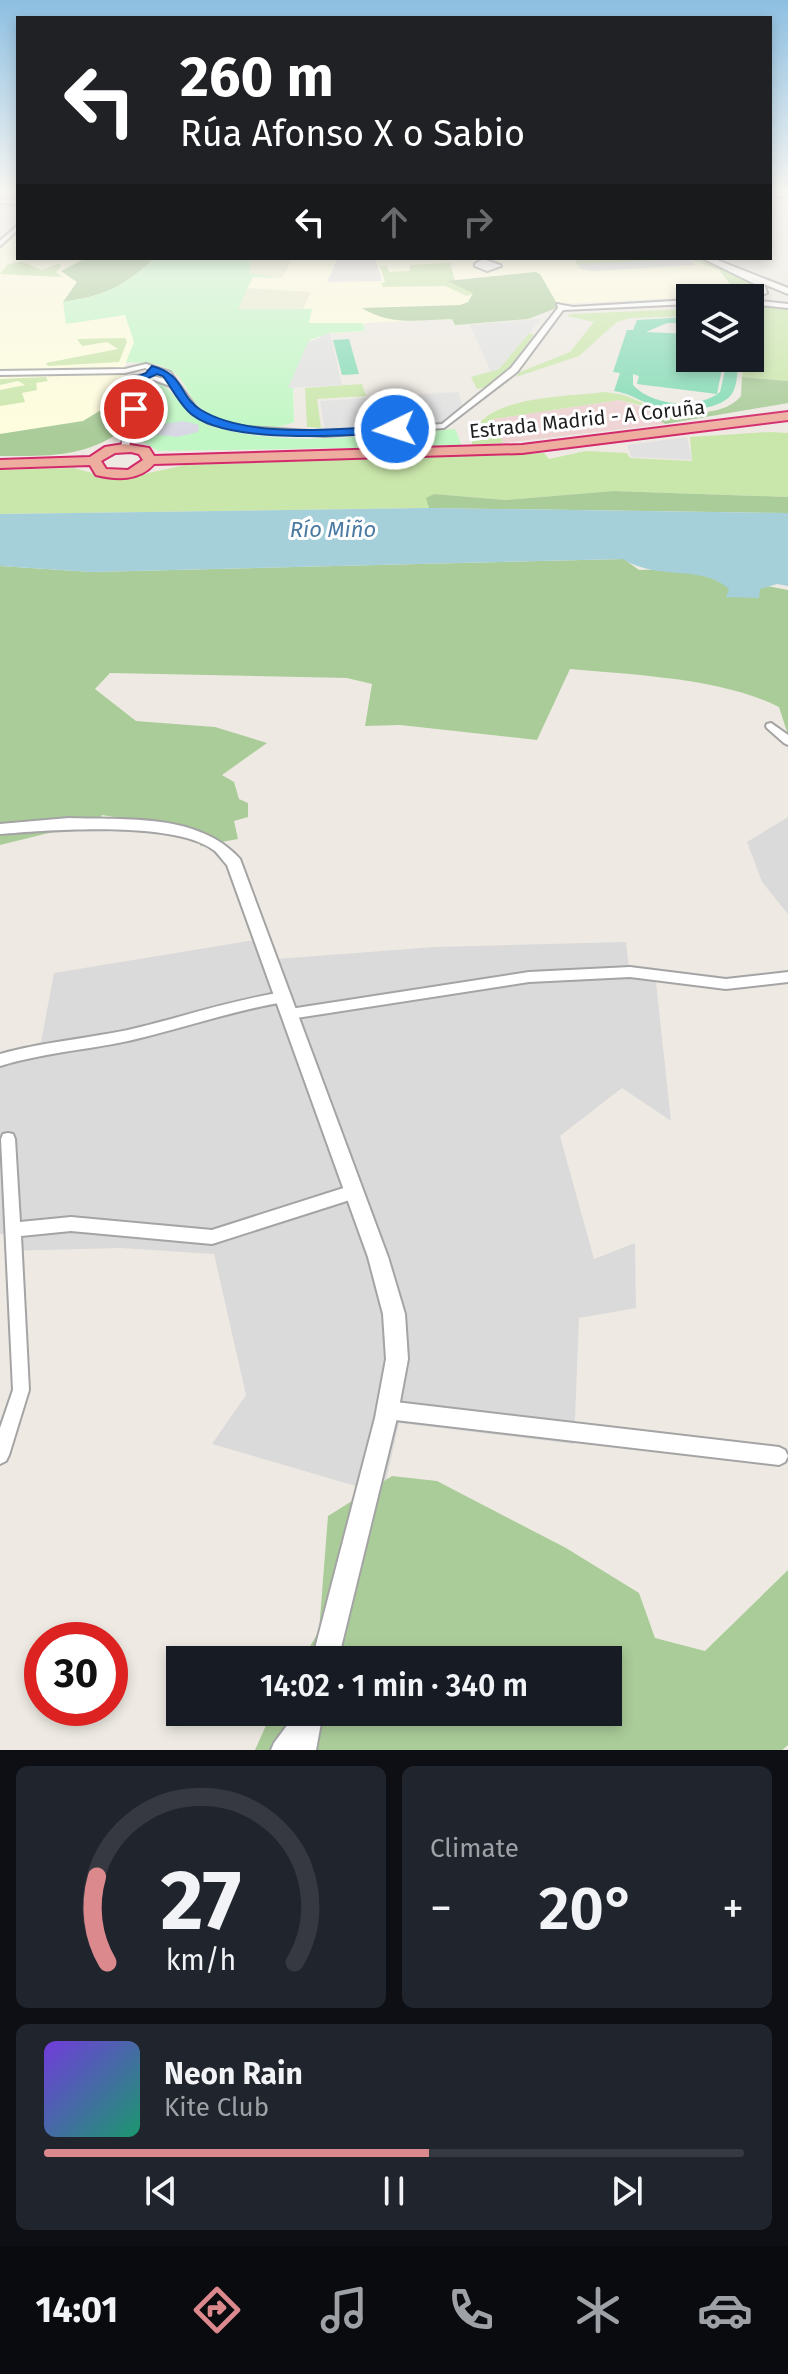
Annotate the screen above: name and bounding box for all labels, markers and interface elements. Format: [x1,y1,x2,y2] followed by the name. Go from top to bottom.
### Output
[180,44,334,111] text: 260 m
[48,48,152,152] icon: left
[180,112,525,156] text: Rúa Afonso X o Sabio
[288,200,332,244] icon: left
[372,200,416,244] icon: ahead
[456,200,500,244] icon: right
[676,284,764,372] map controls
[676,284,764,372] button: layers
[100,375,168,443] pin
[112,387,156,431] icon: arrive
[353,387,437,471] position arrow
[468,395,706,443] street label: Estrada Madrid - A Coruña
[290,516,376,543] water label: Río Miño
[24,1622,128,1726] speed limit sign: 30
[260,1668,528,1704] text: 14:02 · 1 min · 340 m
[430,1833,519,1864] text: Climate
[160,1851,242,1951] text: 27
[539,1873,635,1945] text: 20°
[430,1882,452,1935] text: −
[722,1882,744,1935] text: +
[166,1943,236,1978] text: km/h
[164,2056,303,2092] text: Neon Rain
[164,2092,269,2123] text: Kite Club
[139,2169,183,2213] icon: previous
[372,2169,416,2213] icon: pause
[605,2169,649,2213] icon: next
[189,2282,245,2338] icon: directions
[316,2282,372,2338] icon: music
[443,2282,499,2338] icon: phone
[570,2282,626,2338] icon: climate
[697,2282,753,2338] icon: car
[35,2288,118,2332] text: 14:01

